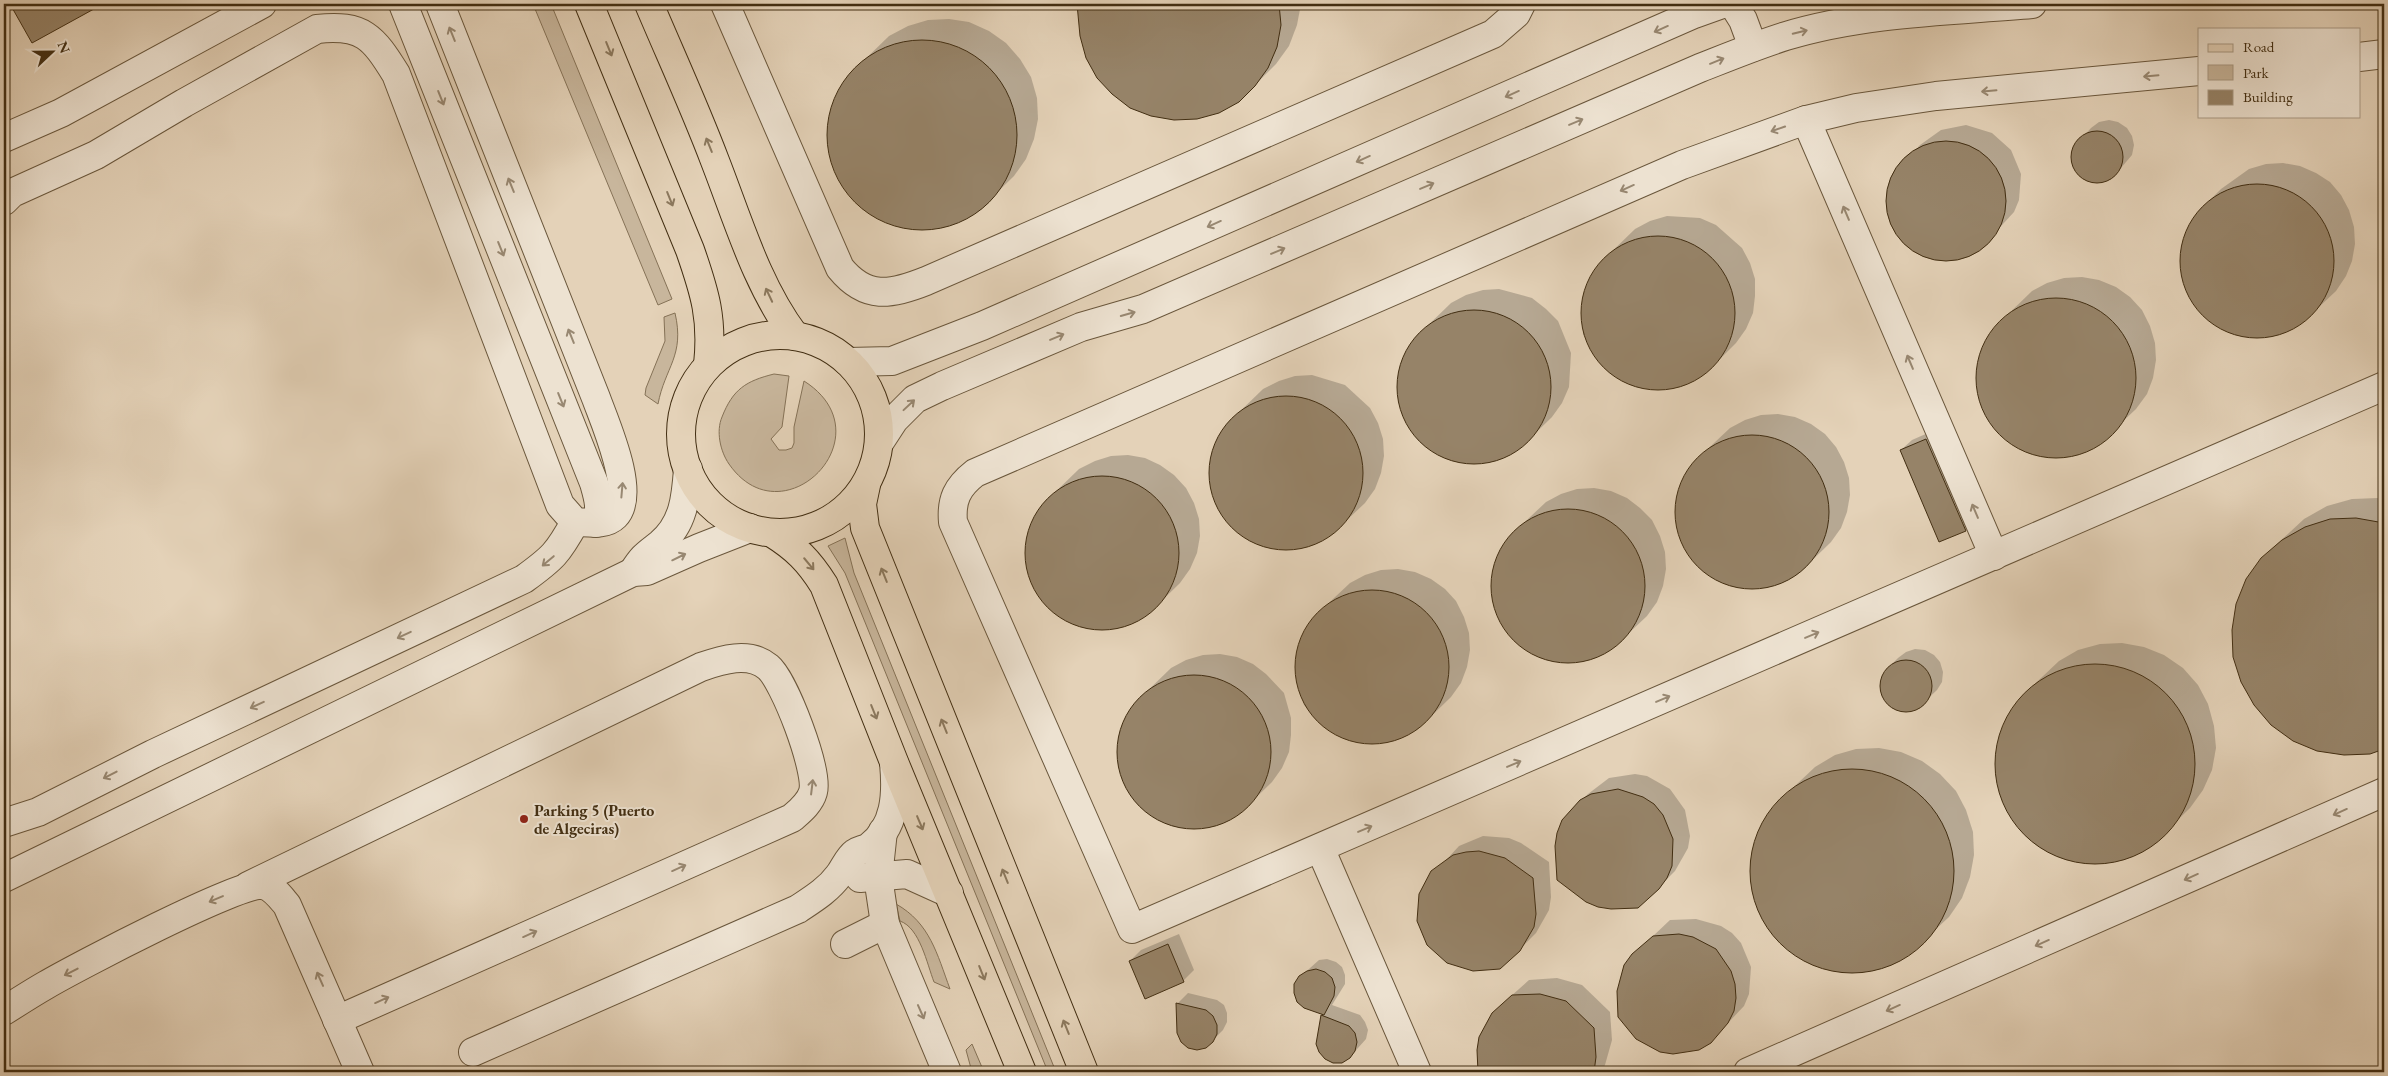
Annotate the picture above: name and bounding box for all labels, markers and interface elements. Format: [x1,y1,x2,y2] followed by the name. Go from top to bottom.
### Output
[1654,24,1669,34] one-way arrow
[446,27,456,42] one-way arrow
[1791,27,1807,36] one-way arrow
[28,28,78,78] north arrow
[2198,28,2360,118] legend
[2243,37,2275,56] text: Road
[54,39,75,56] text: N
[605,40,614,56] one-way arrow
[1709,56,1724,65] one-way arrow
[2243,63,2270,82] text: Park
[2143,71,2159,81] one-way arrow
[1981,86,1997,96] one-way arrow
[2243,87,2293,106] text: Building
[1505,89,1520,99] one-way arrow
[436,90,446,105] one-way arrow
[1568,116,1583,126] one-way arrow
[1771,125,1786,134] one-way arrow
[703,137,712,152] one-way arrow
[1356,155,1371,165] one-way arrow
[506,178,516,193] one-way arrow
[1419,181,1434,191] one-way arrow
[1620,184,1635,194] one-way arrow
[665,191,675,206] one-way arrow
[1840,206,1850,221] one-way arrow
[1207,220,1222,230] one-way arrow
[497,241,506,256] one-way arrow
[1270,245,1285,255] one-way arrow
[764,288,774,303] one-way arrow
[1120,308,1136,318] one-way arrow
[566,329,575,344] one-way arrow
[1049,332,1064,342] one-way arrow
[1905,355,1915,370] one-way arrow
[557,392,566,407] one-way arrow
[903,399,916,411] one-way arrow
[617,482,626,498] one-way arrow
[1969,504,1979,519] one-way arrow
[671,552,686,562] one-way arrow
[541,556,554,567] one-way arrow
[804,557,815,570] one-way arrow
[879,568,888,583] one-way arrow
[1804,629,1819,639] one-way arrow
[396,631,411,641] one-way arrow
[1655,694,1670,704] one-way arrow
[250,701,265,710] one-way arrow
[870,704,880,719] one-way arrow
[939,718,948,733] one-way arrow
[1506,759,1521,769] one-way arrow
[103,771,118,780] one-way arrow
[807,780,817,796] one-way arrow
[534,800,654,839] place label: Parking 5 (Puerto de Algeciras)
[2333,808,2348,817] one-way arrow
[518,813,530,825] marker: Parking 5 (Puerto de Algeciras)
[915,815,925,830] one-way arrow
[1357,823,1372,833] one-way arrow
[671,863,686,873] one-way arrow
[1000,869,1009,884] one-way arrow
[2184,873,2199,883] one-way arrow
[209,895,224,904] one-way arrow
[522,929,537,939] one-way arrow
[2035,938,2050,948] one-way arrow
[977,965,987,980] one-way arrow
[64,968,79,977] one-way arrow
[314,972,323,987] one-way arrow
[374,995,389,1005] one-way arrow
[916,1004,926,1019] one-way arrow
[1886,1004,1901,1014] one-way arrow
[1061,1020,1070,1035] one-way arrow

